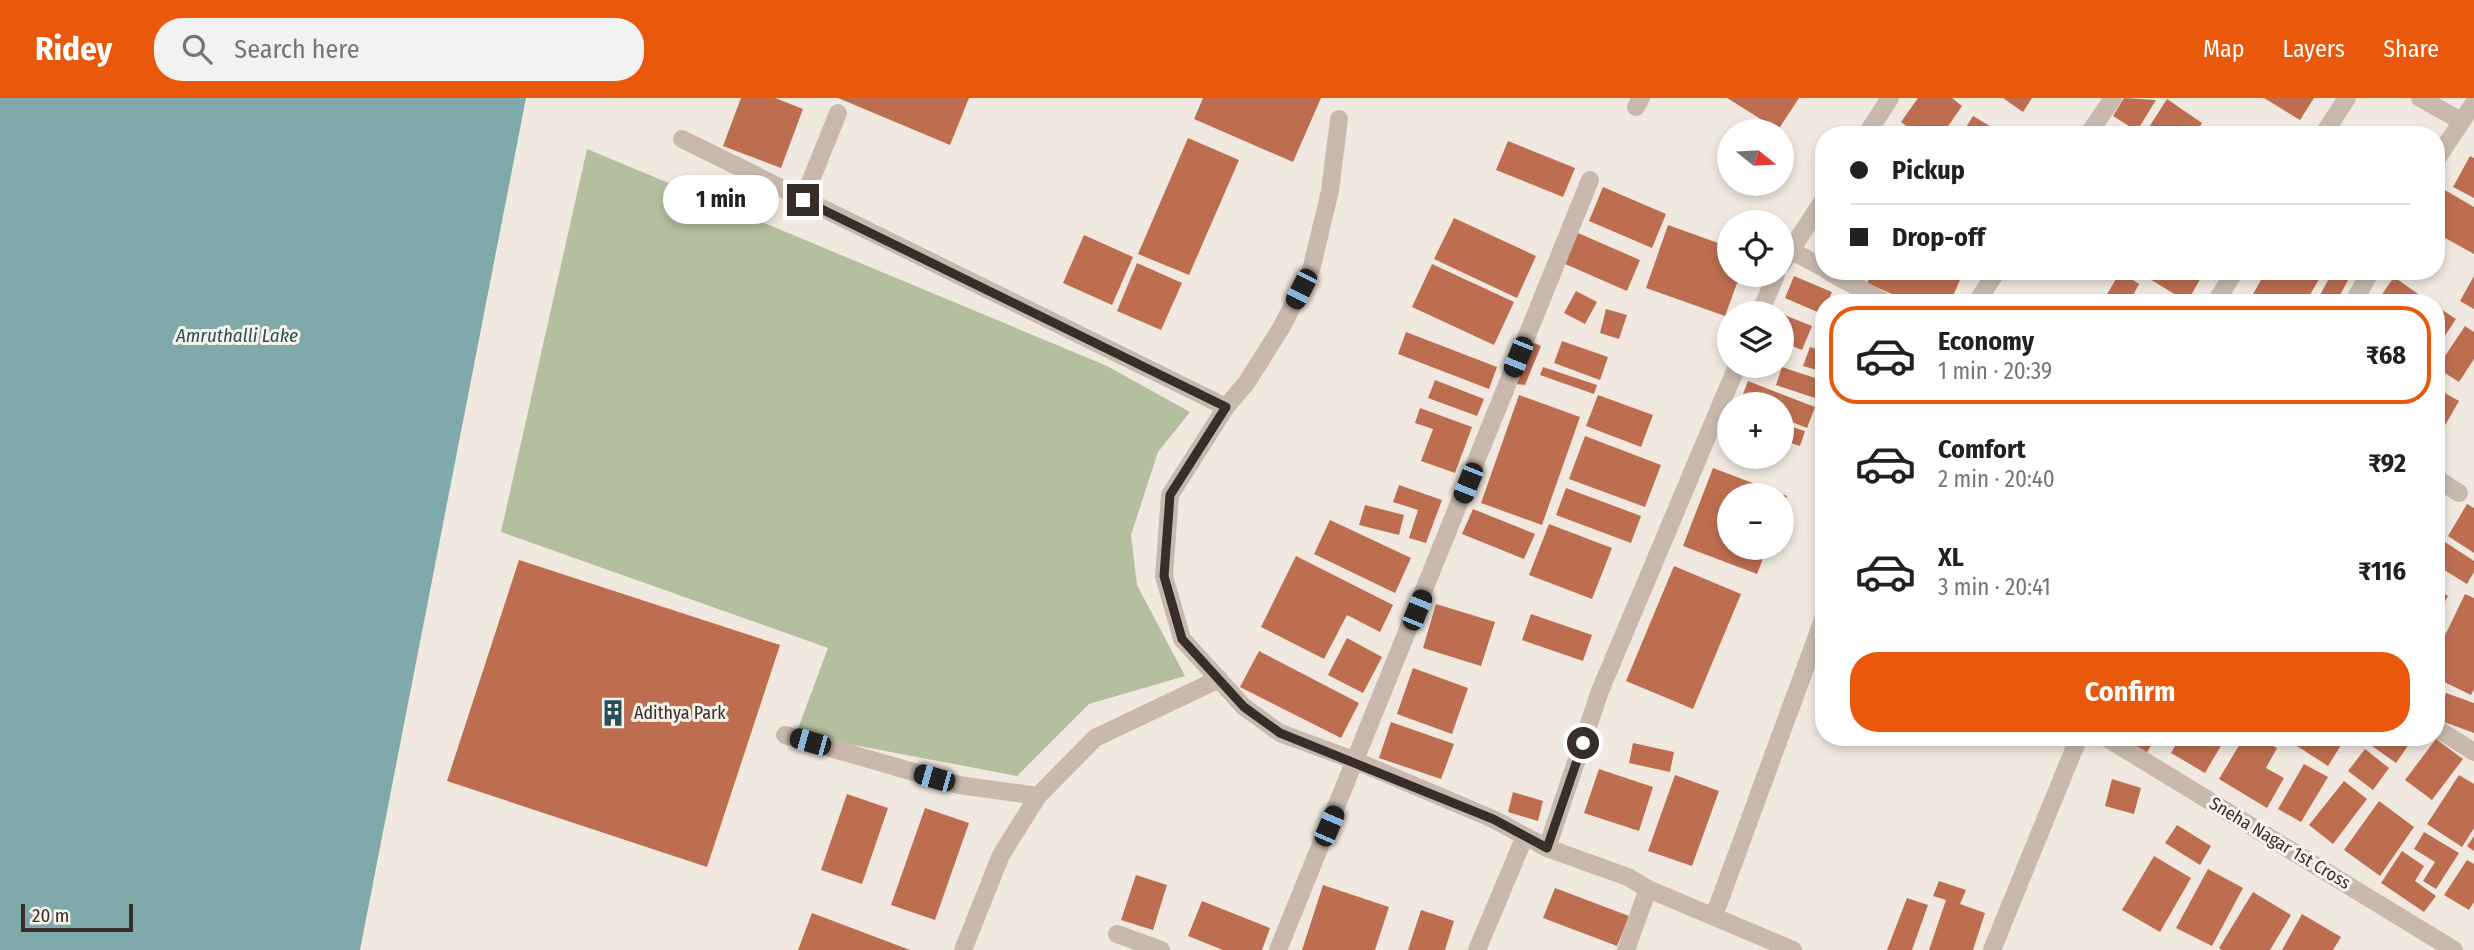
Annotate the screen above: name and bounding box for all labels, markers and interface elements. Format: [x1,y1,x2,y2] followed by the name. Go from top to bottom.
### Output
[154,18,644,81] search box
[35,29,112,69] text: Ridey
[178,30,216,68] icon: search
[234,34,360,65] text: Search here
[2203,35,2245,63] text: Map
[2283,35,2345,63] text: Layers
[2383,35,2439,63] text: Share
[1717,119,1794,196] north arrow
[1717,119,1794,560] map controls
[1892,155,1965,186] text: Pickup
[663,176,778,224] callout: 1 min
[787,184,819,216] route end
[696,185,746,213] text: 1 min
[1717,210,1794,287] button: locate
[1892,222,1985,253] text: Drop-off
[1283,266,1320,312] car
[1717,301,1794,378] button: layers
[175,324,298,347] water label: Amruthalli Lake
[1854,324,1917,387] icon: car
[1938,326,2034,357] text: Economy
[1501,334,1536,380] car
[2366,340,2406,371] text: ₹68
[1938,357,2052,385] text: 1 min · 20:39
[1717,392,1794,469] button: +
[1854,432,1917,495] icon: car
[1938,434,2026,465] text: Comfort
[2368,448,2406,479] text: ₹92
[1451,460,1486,506] car
[1938,465,2055,493] text: 2 min · 20:40
[1717,483,1794,560] button: −
[1854,540,1917,603] icon: car
[1938,542,1964,573] text: XL
[2358,556,2406,587] text: ₹116
[1938,573,2051,601] text: 3 min · 20:41
[1400,587,1435,633] car
[1850,652,2410,732] button: Confirm
[598,698,628,728] building icon: Adithya Park
[634,702,726,724] place label: Adithya Park
[787,726,834,758] car
[1567,727,1599,759] route start
[911,762,958,794] car
[2205,792,2355,894] street label: Sneha Nagar 1st Cross
[1312,803,1347,849] car
[21,901,133,933] scale bar
[32,904,69,927] text: 20 m

